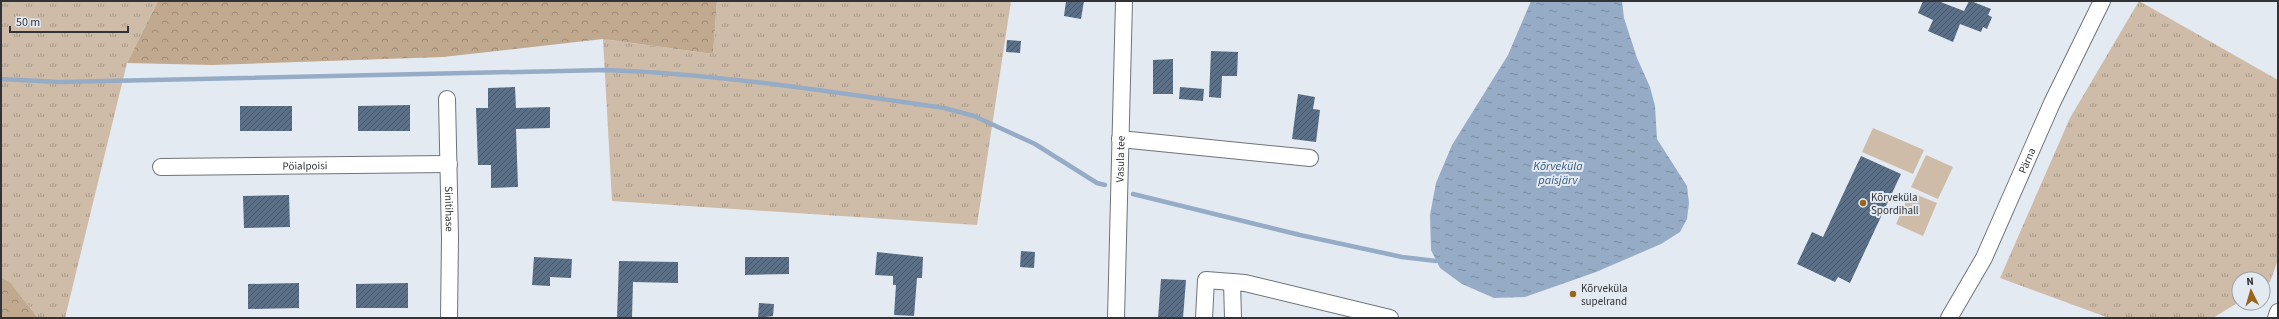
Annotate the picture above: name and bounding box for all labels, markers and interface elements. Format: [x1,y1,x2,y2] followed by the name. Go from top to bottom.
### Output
[10,8,128,34] scale bar
[16,14,40,31] text: 50 m
[1112,135,1129,183] street label: Vasula tee
[2015,145,2039,176] street label: Pärna
[282,158,328,174] street label: Pöialpoisi
[1533,158,1583,189] water label: Kõrveküla paisjärv
[441,186,457,232] street label: Sinitihase
[1871,190,1919,218] place label: Kõrveküla Spordihall
[1858,198,1868,208] marker: Kõrveküla Spordihall
[2231,271,2271,311] north arrow
[2246,274,2254,289] text: N
[1581,281,1628,309] place label: Kõrveküla supelrand
[1568,289,1578,299] marker: Kõrveküla supelrand

